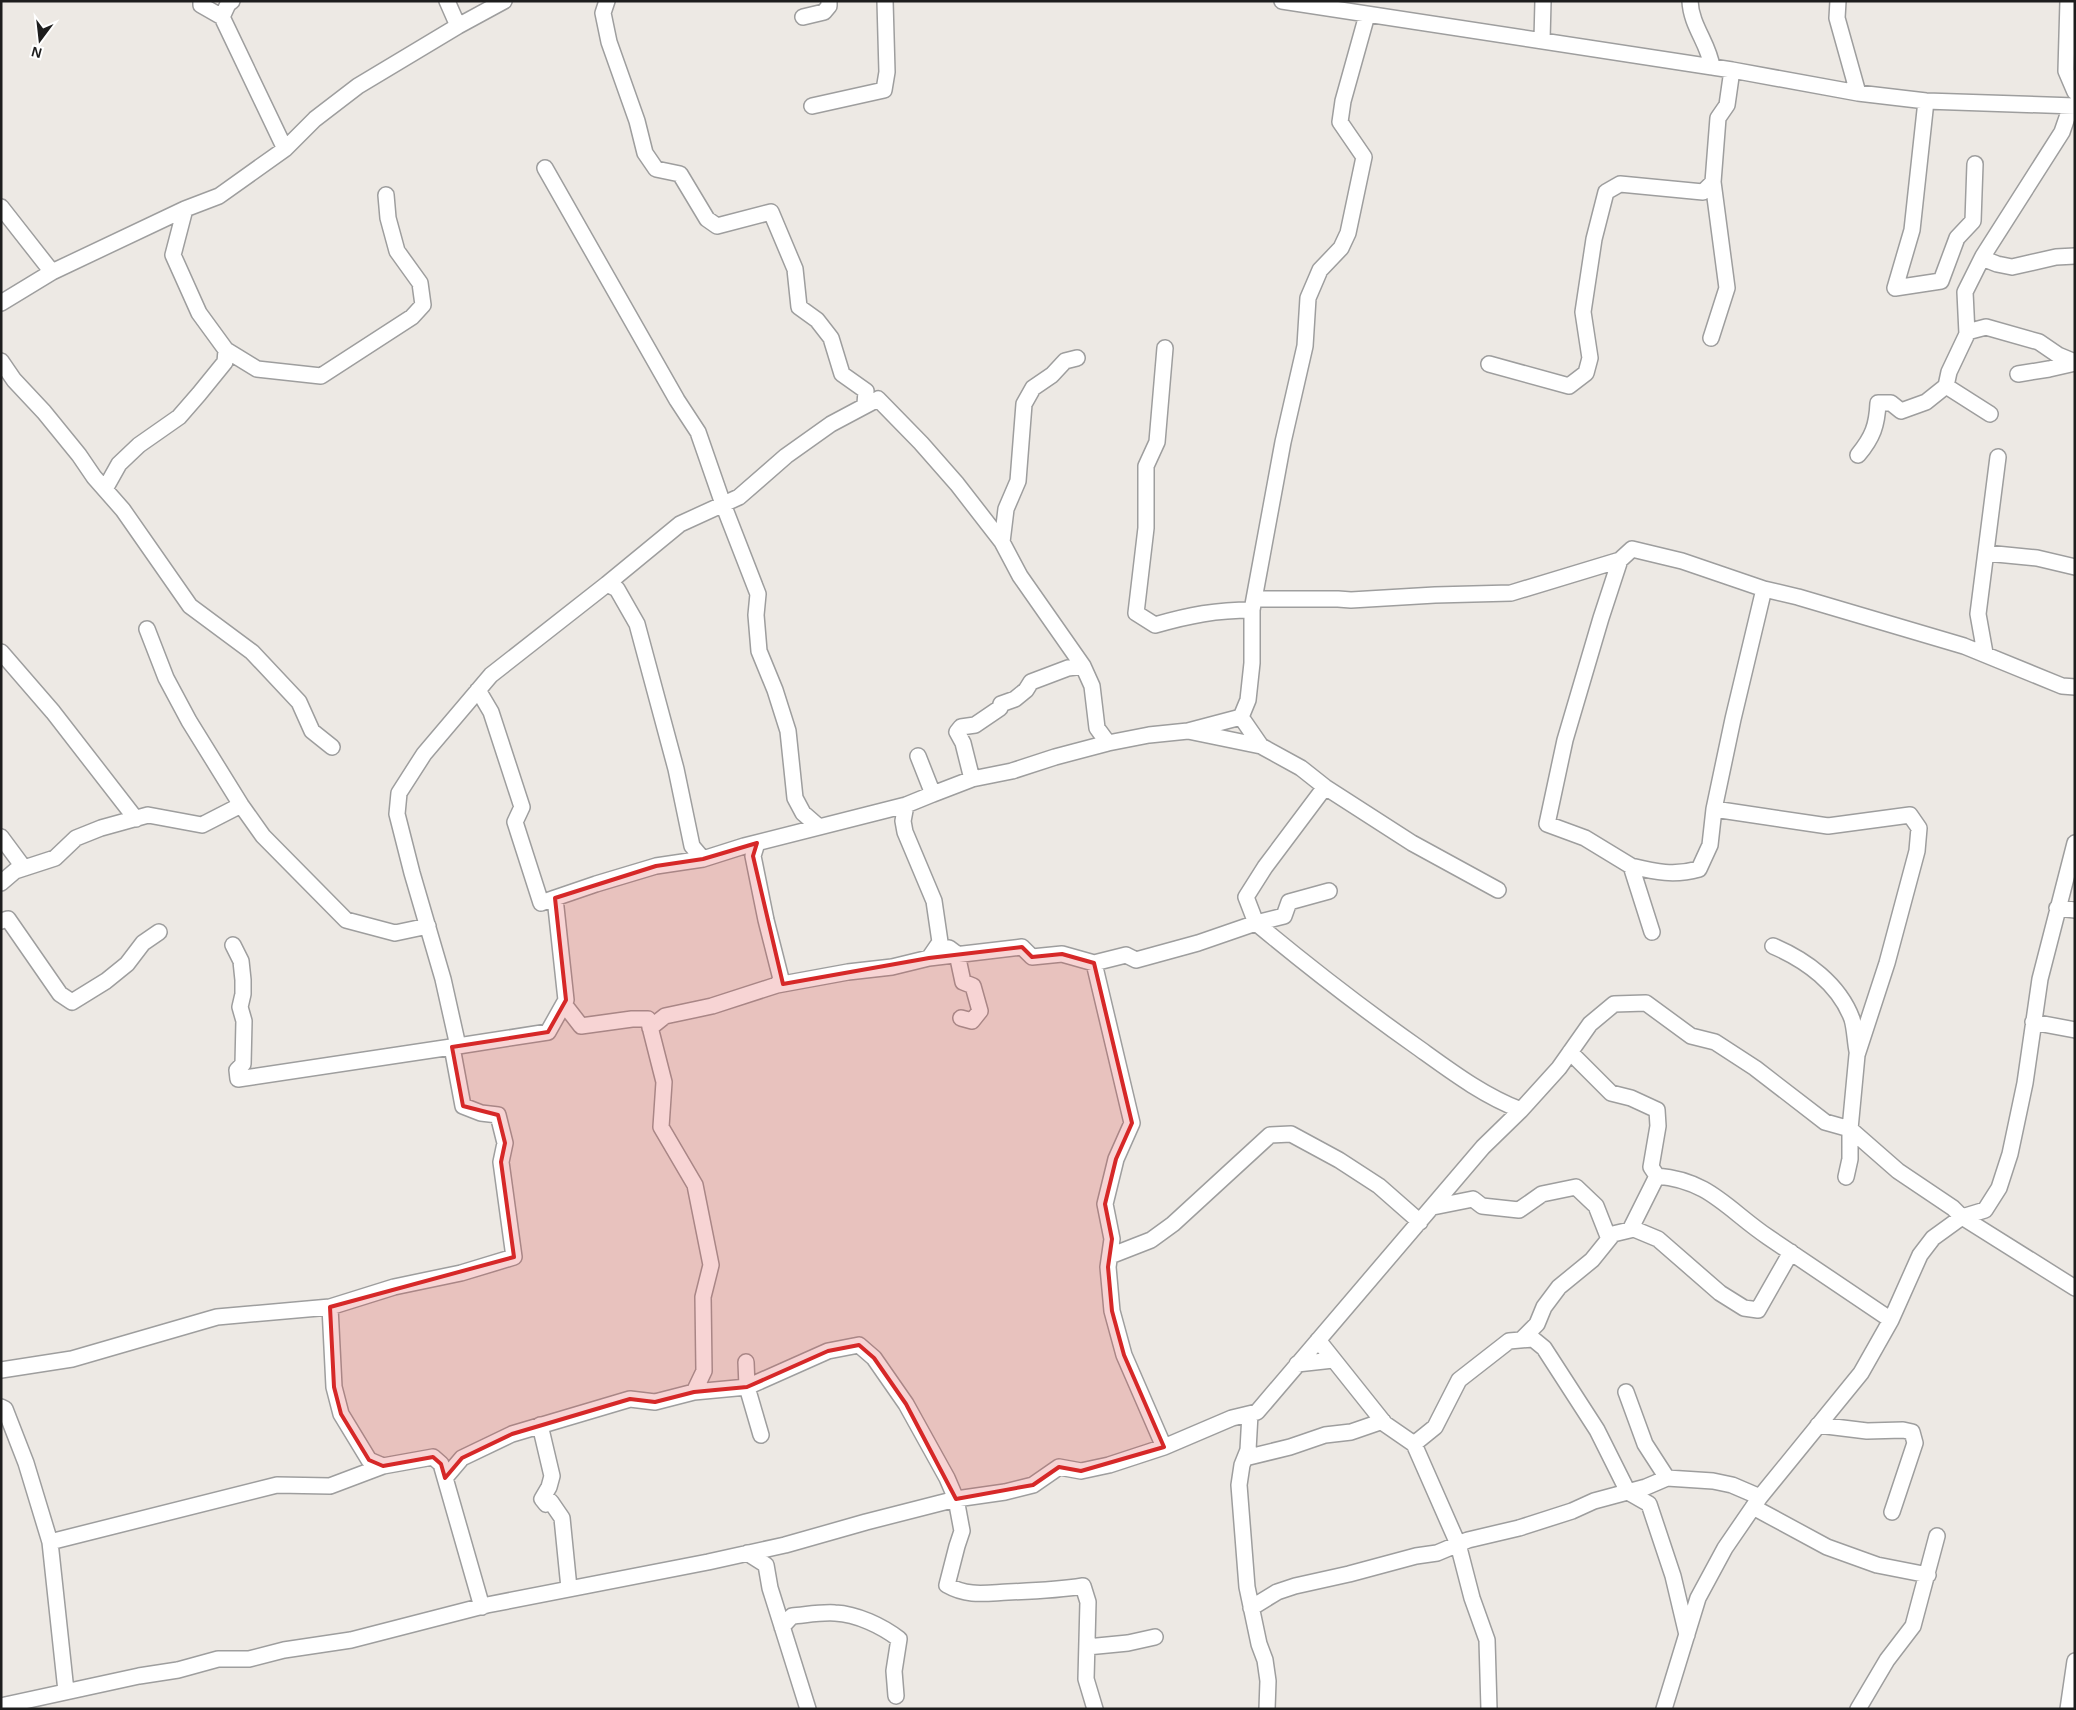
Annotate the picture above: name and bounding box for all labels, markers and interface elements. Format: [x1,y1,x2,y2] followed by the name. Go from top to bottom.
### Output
[15,15,65,65] north arrow
[30,44,44,62] text: N

